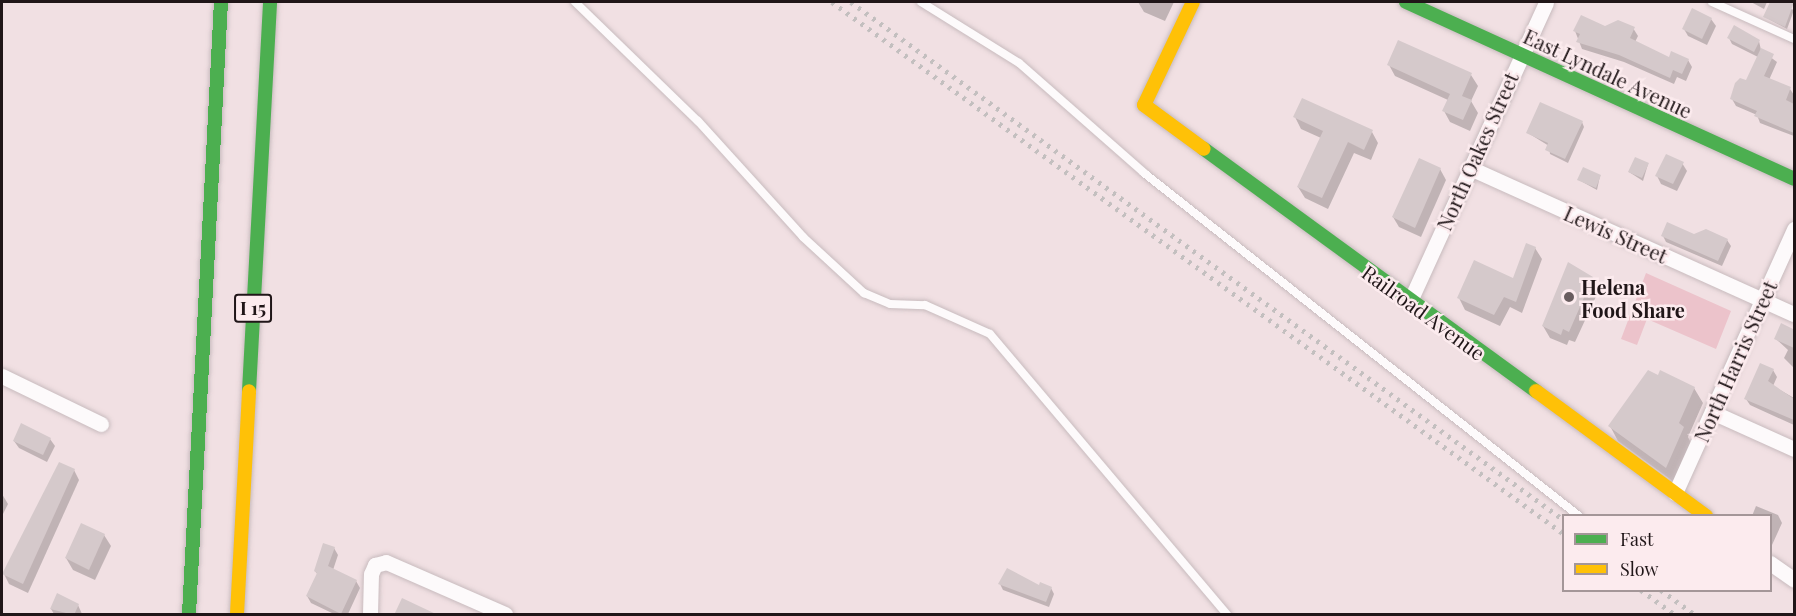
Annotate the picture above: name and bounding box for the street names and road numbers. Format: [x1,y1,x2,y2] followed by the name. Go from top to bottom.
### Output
[1520,23,1696,123] street label: East Lyndale Avenue
[1431,68,1523,234] street label: North Oakes Street
[1561,201,1671,267] street label: Lewis Street
[1358,259,1490,365] street label: Railroad Avenue
[1689,277,1781,445] street label: North Harris Street
[234,293,272,323] road number: I 15

